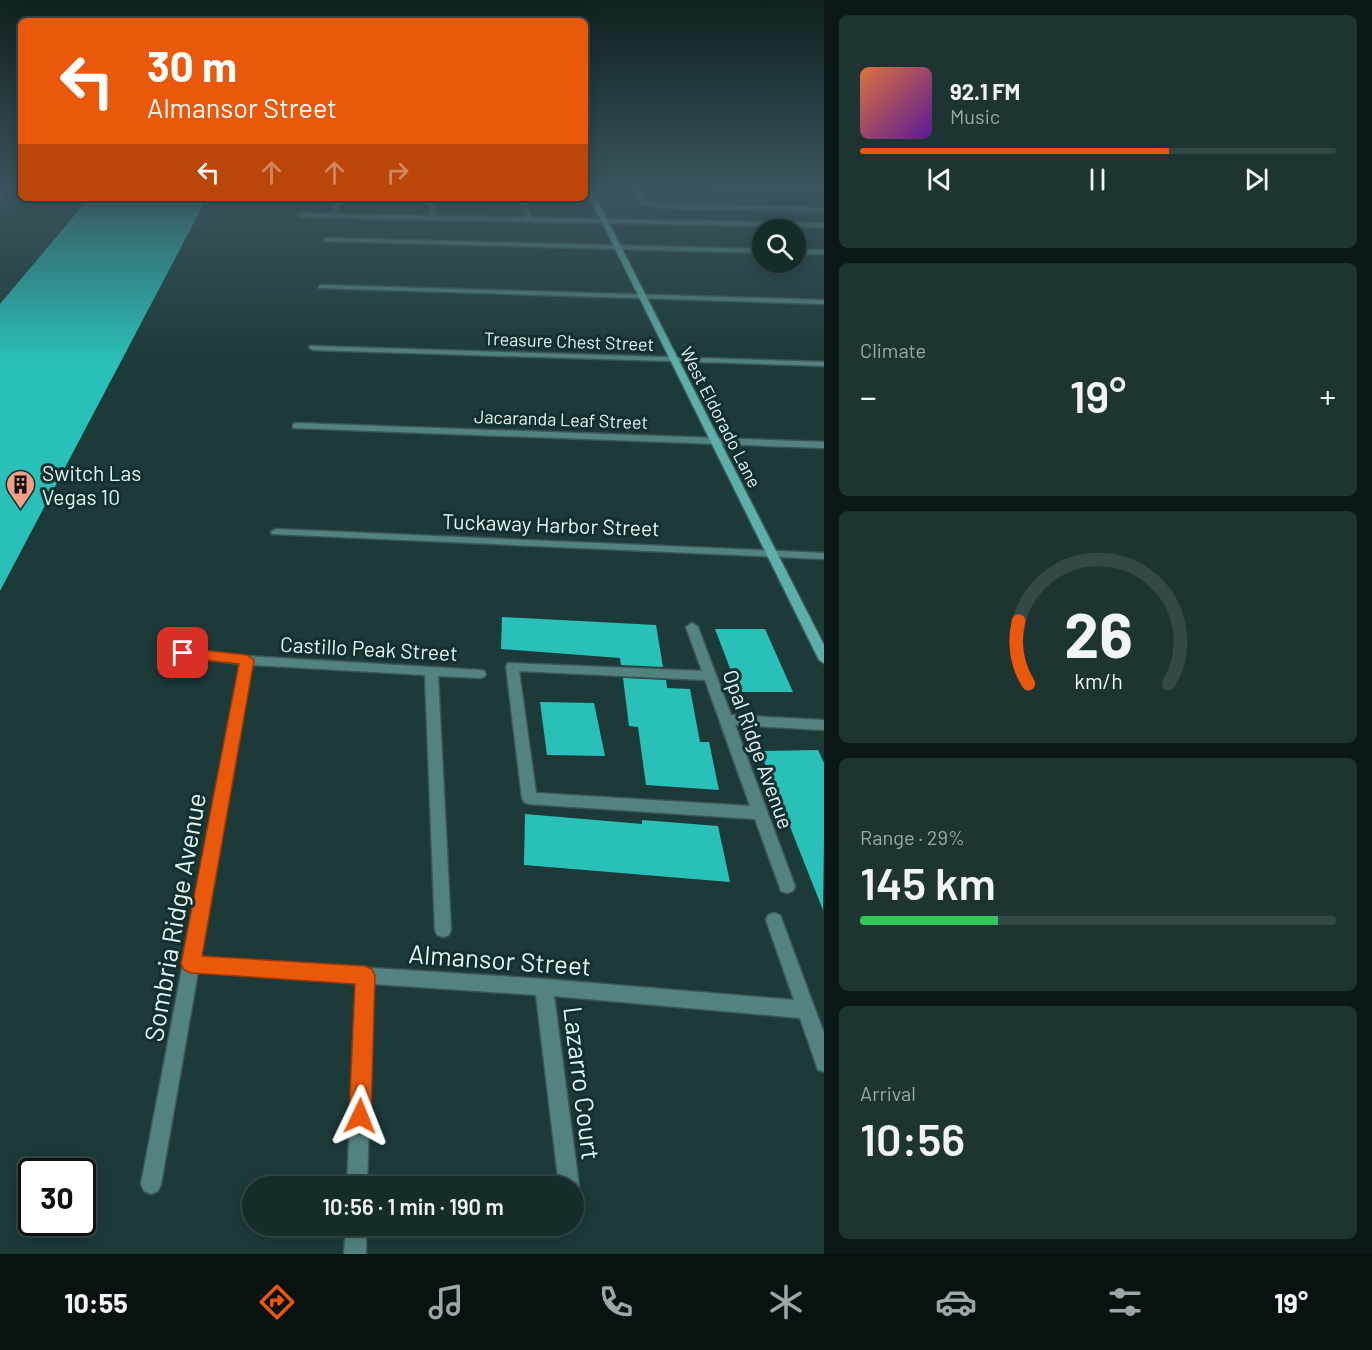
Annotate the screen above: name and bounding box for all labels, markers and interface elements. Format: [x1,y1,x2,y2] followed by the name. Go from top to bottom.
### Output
[147,40,237,90] text: 30 m
[48,42,126,120] icon: left
[950,78,1020,104] text: 92.1 FM
[147,91,337,123] text: Almansor Street
[950,104,1000,128] text: Music
[192,156,225,189] icon: left
[255,156,288,189] icon: ahead
[318,156,351,189] icon: ahead
[381,156,414,189] icon: right
[923,163,956,196] icon: previous
[1081,163,1114,196] icon: pause
[1240,163,1273,196] icon: next
[752,219,806,273] map controls
[752,219,806,273] button: search
[484,327,654,355] street label: Treasure Chest Street
[860,338,926,362] text: Climate
[676,343,766,491] street label: West Eldorado Lane
[1070,368,1126,422] text: 19°
[860,376,877,416] text: −
[1320,376,1336,416] text: +
[474,405,648,433] street label: Jacaranda Leaf Street
[42,460,141,509] place label: Switch Las Vegas 10
[5,468,37,510] building icon: Switch Las Vegas 10
[442,508,660,540] street label: Tuckaway Harbor Street
[1064,596,1132,670] text: 26
[157,627,208,678] pin
[280,631,458,665] street label: Castillo Peak Street
[166,636,199,669] icon: arrive
[719,666,799,832] street label: Opal Ridge Avenue
[1074,668,1122,693] text: km/h
[137,790,211,1044] street label: Sombria Ridge Avenue
[860,825,965,849] text: Range · 29%
[860,855,996,909] text: 145 km
[408,937,592,981] street label: Almansor Street
[558,1005,608,1161] street label: Lazarro Court
[860,1081,916,1105] text: Arrival
[328,1084,392,1148] position arrow
[860,1111,965,1165] text: 10:56
[18,1158,96,1236] speed limit sign: 30
[322,1193,504,1219] text: 10:56 · 1 min · 190 m
[256,1281,298,1323] icon: directions
[425,1281,467,1323] icon: music
[595,1281,637,1323] icon: phone
[765,1281,807,1323] icon: climate
[935,1281,977,1323] icon: car
[1104,1281,1146,1323] icon: filters
[64,1286,128,1318] text: 10:55
[1274,1286,1308,1318] text: 19°

